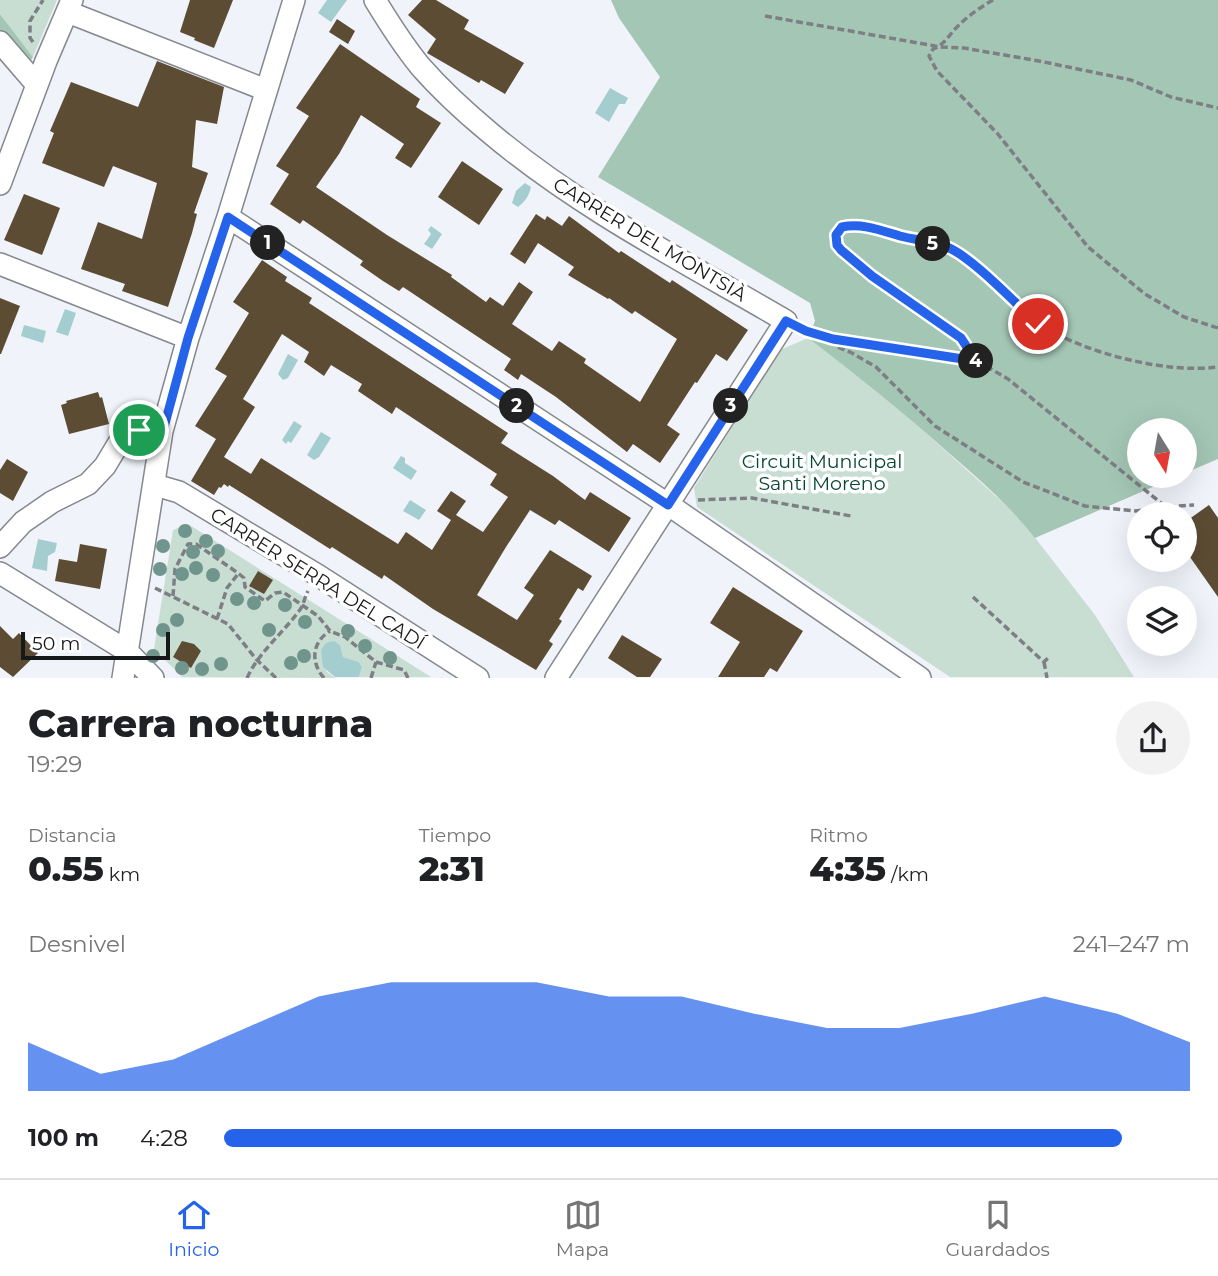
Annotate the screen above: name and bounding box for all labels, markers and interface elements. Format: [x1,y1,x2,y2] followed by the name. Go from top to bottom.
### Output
[549,173,751,307] street label: CARRER DEL MONTSIÀ
[250,226,286,260] pin: 1
[916,226,950,262] pin: 5
[264,231,271,254] text: 1
[927,232,938,255] text: 5
[1008,294,1068,354] pin
[1019,305,1057,343] icon: check
[958,344,993,378] pin: 4
[969,349,982,372] text: 4
[500,388,534,424] pin: 2
[714,388,748,424] pin: 3
[511,394,522,417] text: 2
[725,394,736,417] text: 3
[109,400,169,460] pin
[120,411,158,449] icon: arrive
[1127,418,1197,488] north arrow
[1127,418,1197,656] map controls
[742,450,902,495] park label: Circuit Municipal Santi Moreno
[1127,502,1197,572] button: locate
[206,503,430,655] street label: CARRER SERRA DEL CADÍ
[1127,586,1197,656] button: layers
[21,628,170,660] scale bar
[32,632,80,655] text: 50 m
[28,700,373,747] text: Carrera nocturna
[1116,701,1190,775] button: share
[28,750,82,778] text: 19:29
[28,824,116,847] text: Distancia
[419,824,491,847] text: Tiempo
[809,824,868,847] text: Ritmo
[28,847,104,890] text: 0.55
[419,847,485,890] text: 2:31
[809,847,886,890] text: 4:35
[104,863,140,886] text: km
[886,863,929,886] text: /km
[28,930,126,958] text: Desnivel
[1073,930,1190,958] text: 241–247 m
[28,1124,99,1152] text: 100 m
[140,1124,188,1152] text: 4:28
[168,1196,219,1261] tab: Inicio
[556,1196,609,1261] tab: Mapa
[946,1196,1050,1261] tab: Guardados

